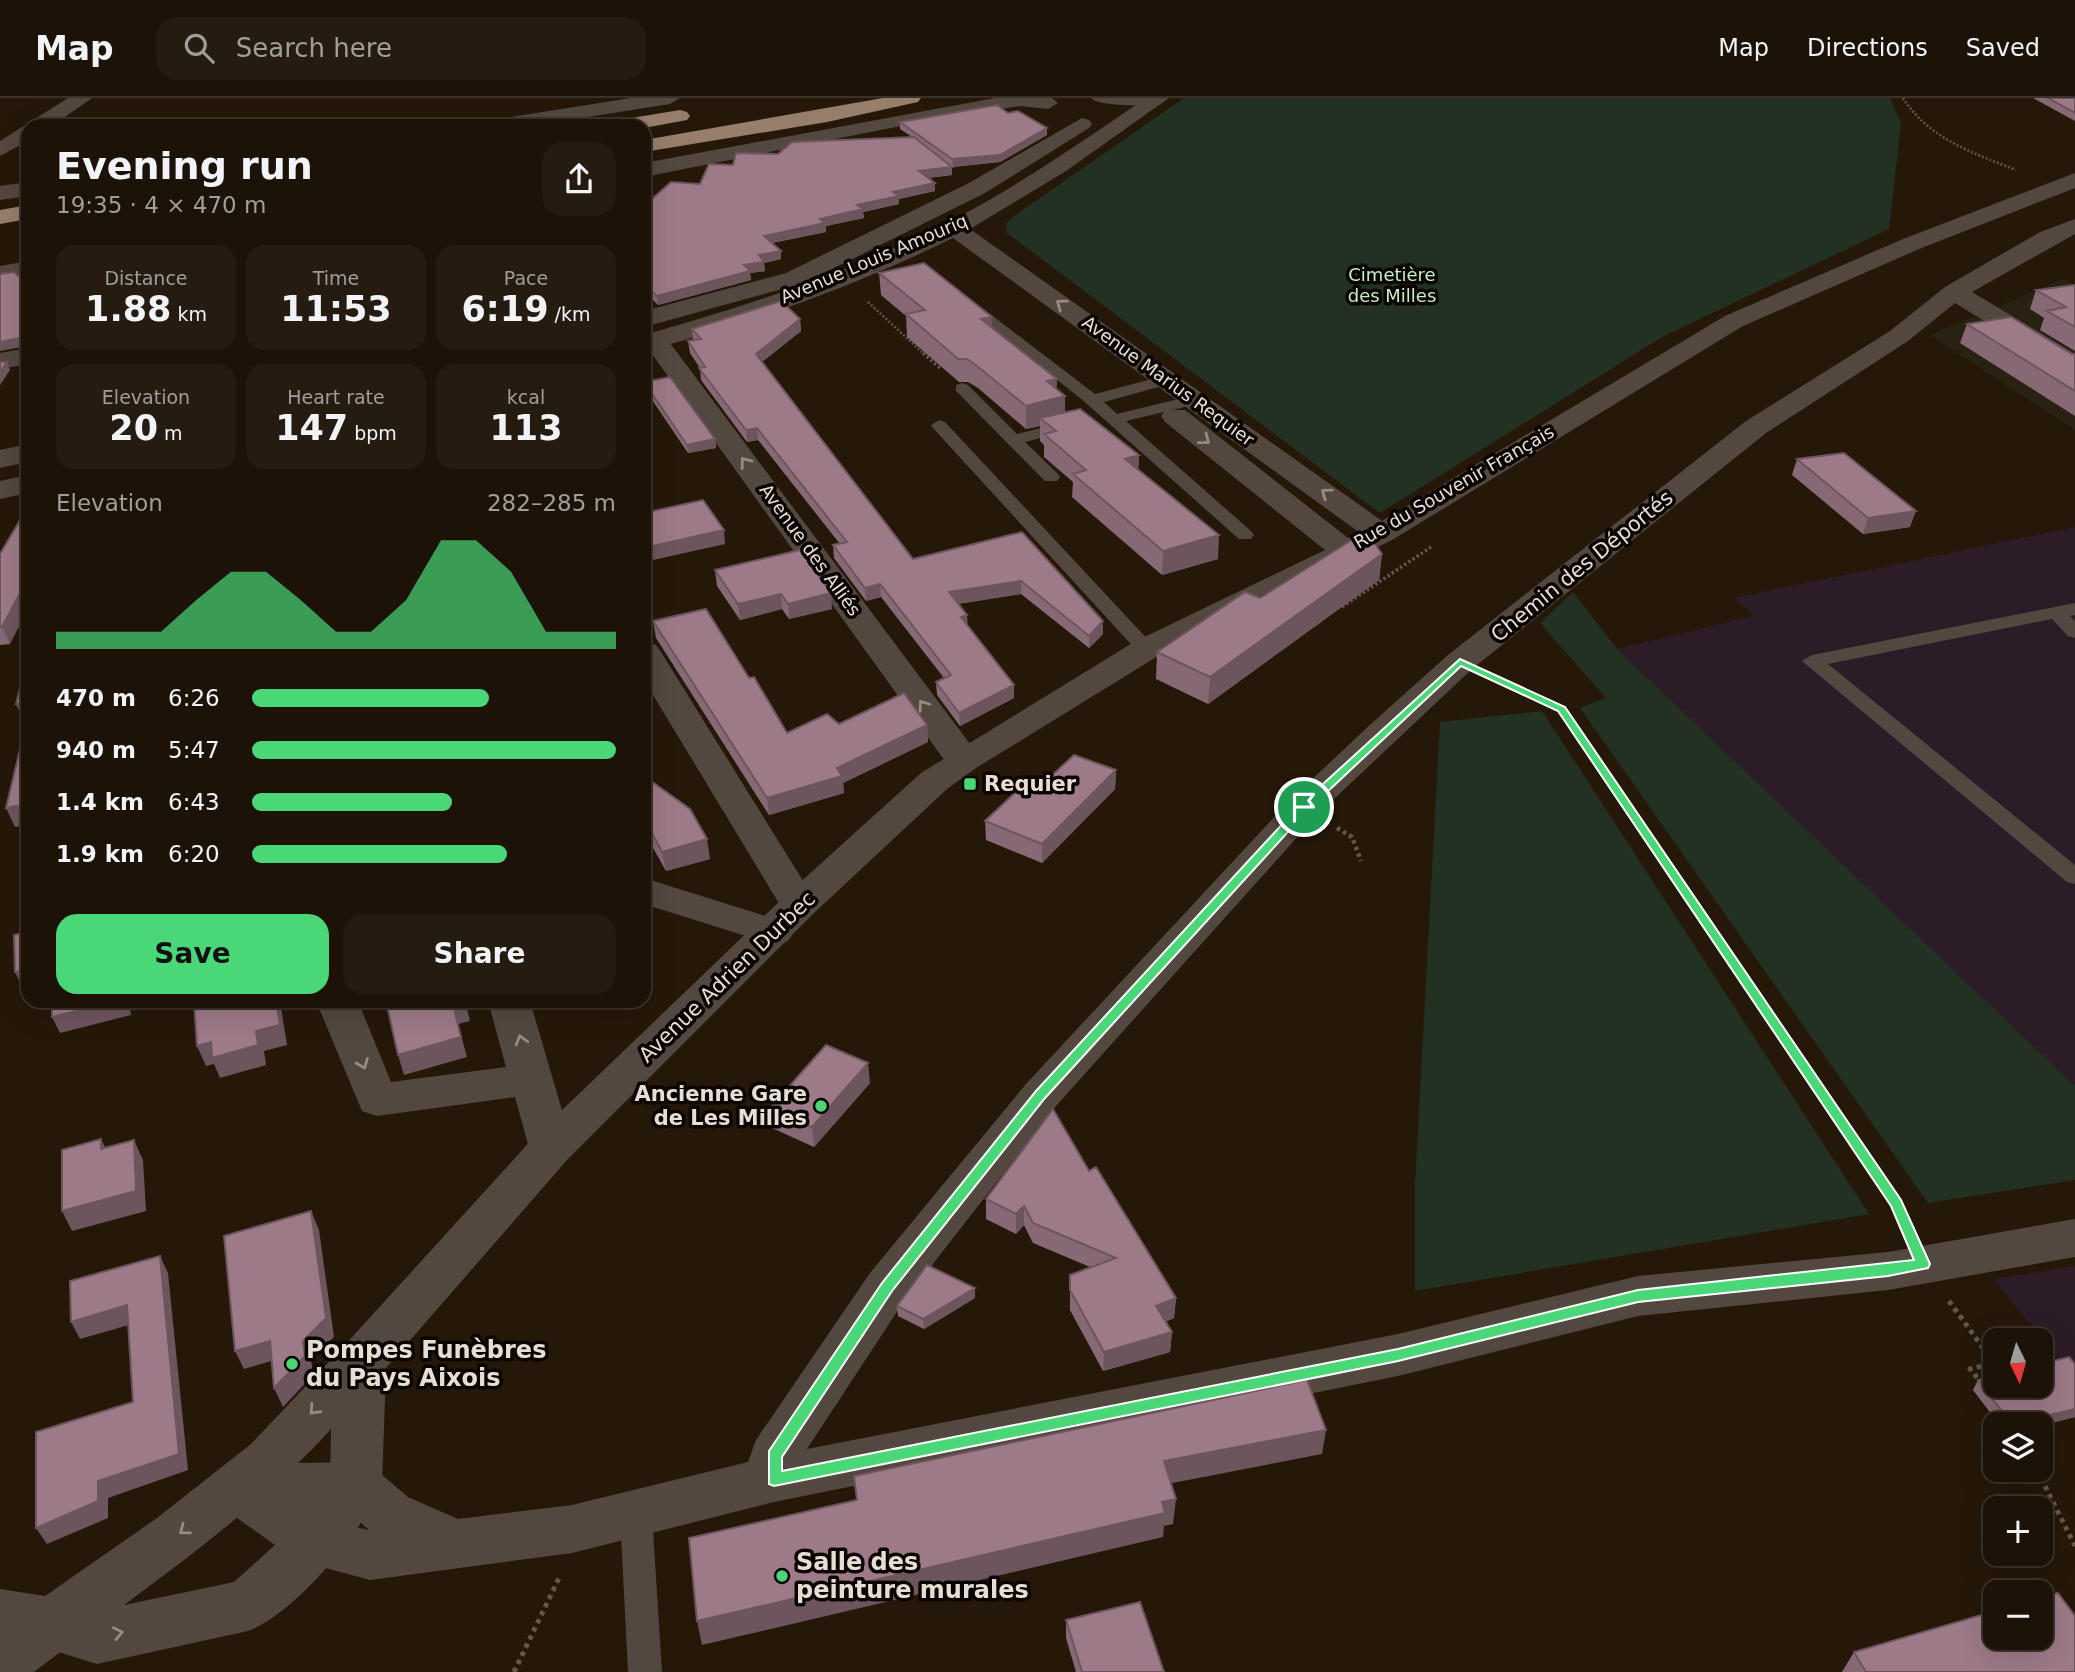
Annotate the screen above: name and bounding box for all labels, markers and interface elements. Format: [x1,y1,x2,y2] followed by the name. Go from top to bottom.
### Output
[156,17,646,80] search box
[35,29,114,68] text: Map
[180,29,218,67] icon: search
[236,33,392,63] text: Search here
[1718,34,1769,62] text: Map
[1807,34,1928,62] text: Directions
[1966,34,2040,62] text: Saved
[542,142,616,216] button: share
[56,144,313,188] text: Evening run
[56,192,266,218] text: 19:35 · 4 × 470 m
[777,210,970,307] street label: Avenue Louis Amouriq
[1348,264,1436,306] park label: Cimetière des Milles
[104,267,188,289] text: Distance
[313,267,359,289] text: Time
[504,267,548,289] text: Pace
[85,289,171,329] text: 1.88
[280,289,392,329] text: 11:53
[461,289,549,329] text: 6:19
[1056,300,1069,312] one-way arrow
[171,303,207,325] text: km
[549,303,591,325] text: /km
[1078,311,1259,450] street label: Avenue Marius Requier
[102,386,190,408] text: Elevation
[287,386,385,408] text: Heart rate
[507,386,545,408] text: kcal
[109,408,158,448] text: 20
[275,408,348,448] text: 147
[489,408,563,448] text: 113
[1350,421,1558,553] street label: Rue du Souvenir Français
[158,422,183,444] text: m
[348,422,397,444] text: bpm
[1197,431,1209,444] one-way arrow
[741,457,753,470] one-way arrow
[755,480,865,620] street label: Avenue des Alliés
[1486,485,1678,647] street label: Chemin des Déportés
[1321,489,1334,502] one-way arrow
[56,490,163,516] text: Elevation
[487,490,616,516] text: 282–285 m
[56,685,136,711] text: 470 m
[168,685,220,711] text: 6:26
[919,700,931,713] one-way arrow
[56,737,136,763] text: 940 m
[168,737,220,763] text: 5:47
[984,772,1077,796] place label: Requier
[962,776,978,792] marker: Requier
[1274,777,1334,837] pin
[1285,788,1323,826] icon: arrive
[56,789,144,815] text: 1.4 km
[168,789,220,815] text: 6:43
[56,841,144,867] text: 1.9 km
[168,841,220,867] text: 6:20
[634,887,820,1067] street label: Avenue Adrien Durbec
[56,914,329,994] button: Save
[343,914,616,994] button: Share
[514,1034,529,1046] one-way arrow
[354,1058,368,1070] one-way arrow
[634,1082,807,1130] place label: Ancienne Gare de Les Milles
[813,1098,829,1114] marker: Ancienne Gare de Les Milles
[1983,1328,2053,1398] north arrow
[1983,1328,2053,1650] map controls
[306,1336,546,1392] place label: Pompes Funèbres du Pays Aixois
[284,1356,300,1372] marker: Pompes Funèbres du Pays Aixois
[310,1402,323,1415] one-way arrow
[1983,1412,2053,1482] button: layers
[1983,1496,2053,1566] button: +
[179,1521,191,1534] one-way arrow
[796,1548,1029,1604] place label: Salle des peinture murales
[774,1568,790,1584] marker: Salle des peinture murales
[1983,1580,2053,1650] button: −
[112,1626,124,1641] one-way arrow

